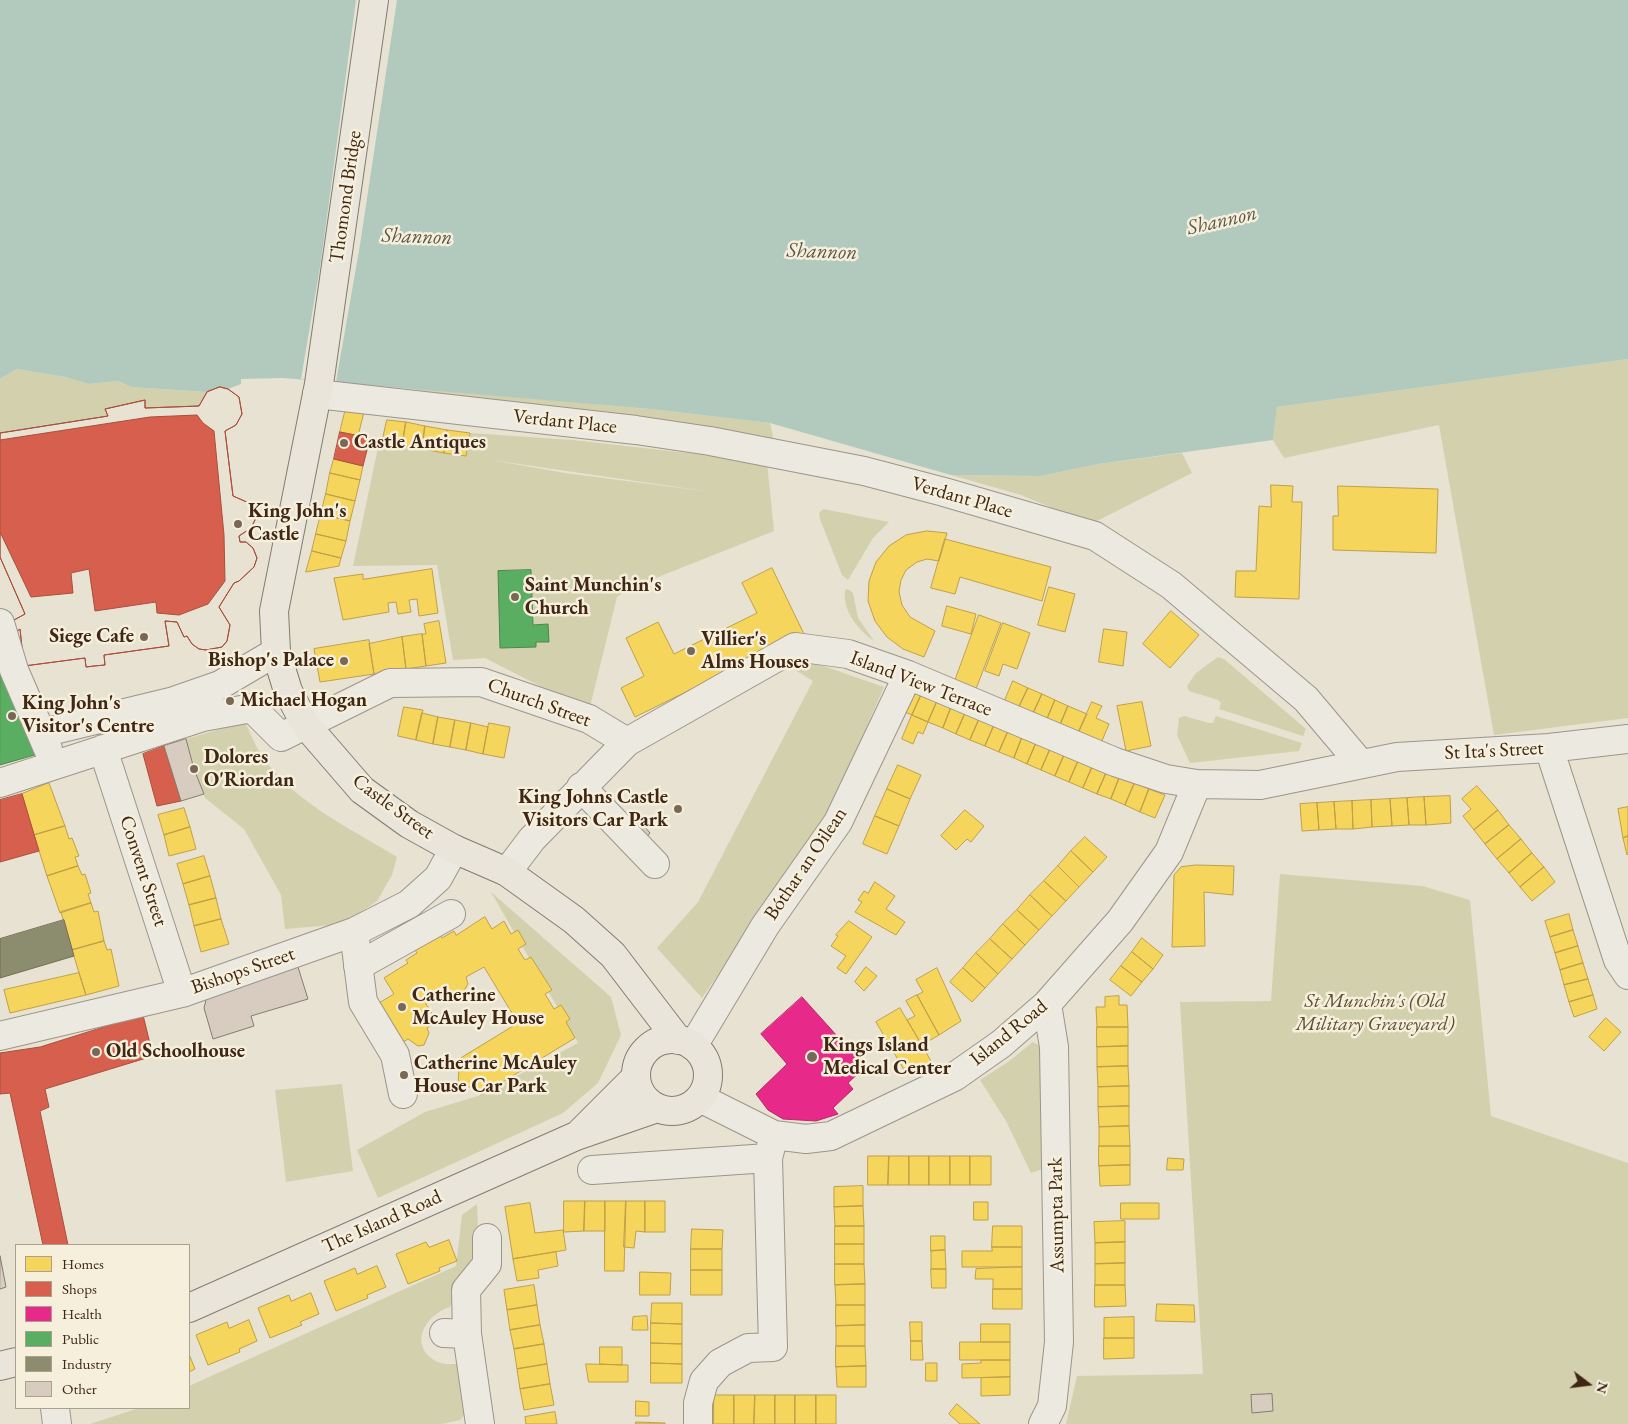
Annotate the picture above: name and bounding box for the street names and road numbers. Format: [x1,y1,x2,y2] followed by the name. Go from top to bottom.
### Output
[325,129,367,265] street label: Thomond Bridge
[512,405,618,439] street label: Verdant Place
[909,472,1015,524] street label: Verdant Place
[847,646,995,722] street label: Island View Terrace
[484,673,594,733] street label: Church Street
[1444,736,1544,766] street label: St Ita's Street
[347,769,439,845] street label: Castle Street
[760,803,852,925] street label: Bóthar an Oilean
[114,813,172,929] street label: Convent Street
[188,942,298,1000] street label: Bishops Street
[965,995,1053,1071] street label: Island Road
[1044,1157,1070,1273] street label: Assumpta Park
[319,1185,445,1259] street label: The Island Road

